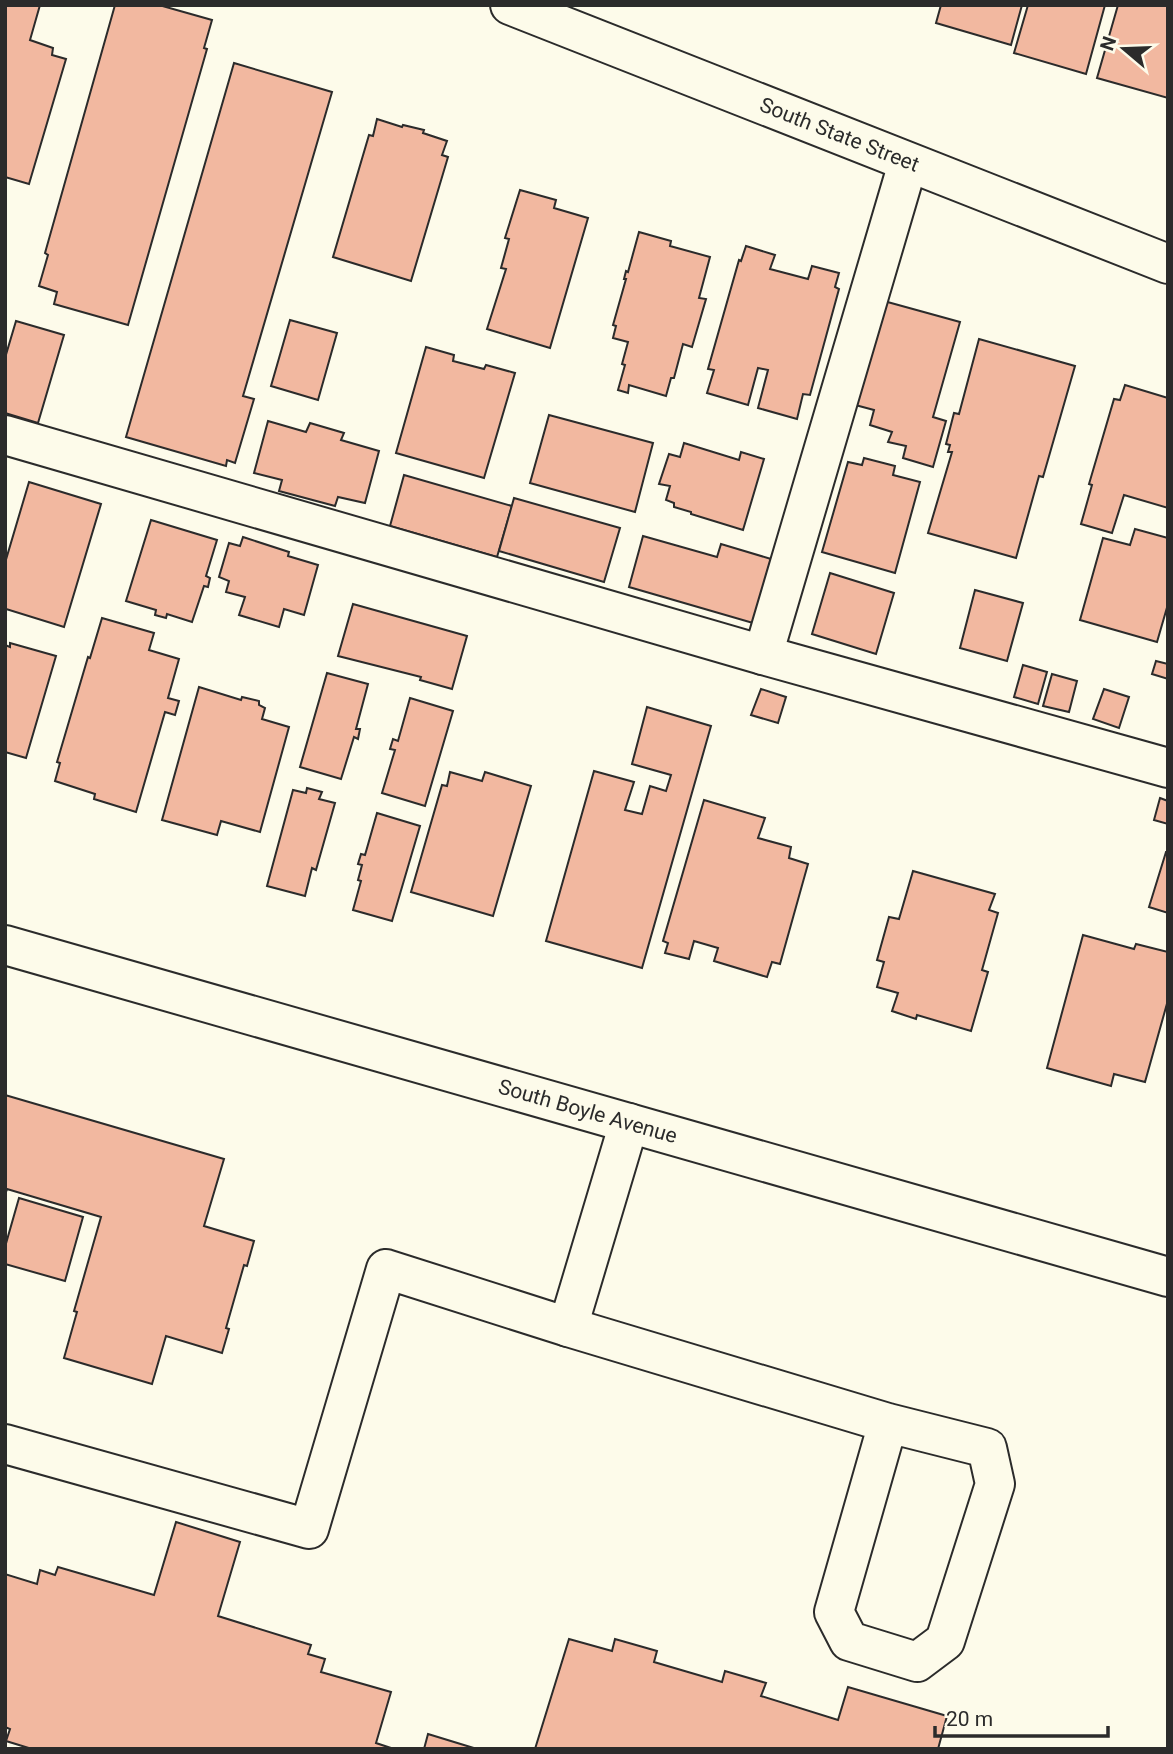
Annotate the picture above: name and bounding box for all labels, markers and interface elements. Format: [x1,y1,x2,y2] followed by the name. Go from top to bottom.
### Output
[1089,14,1159,84] north arrow
[1095,34,1121,54] text: N
[756,93,923,177] street label: South State Street
[496,1074,680,1148] street label: South Boyle Avenue
[935,1694,1108,1738] scale bar
[946,1707,993,1731] text: 20 m

